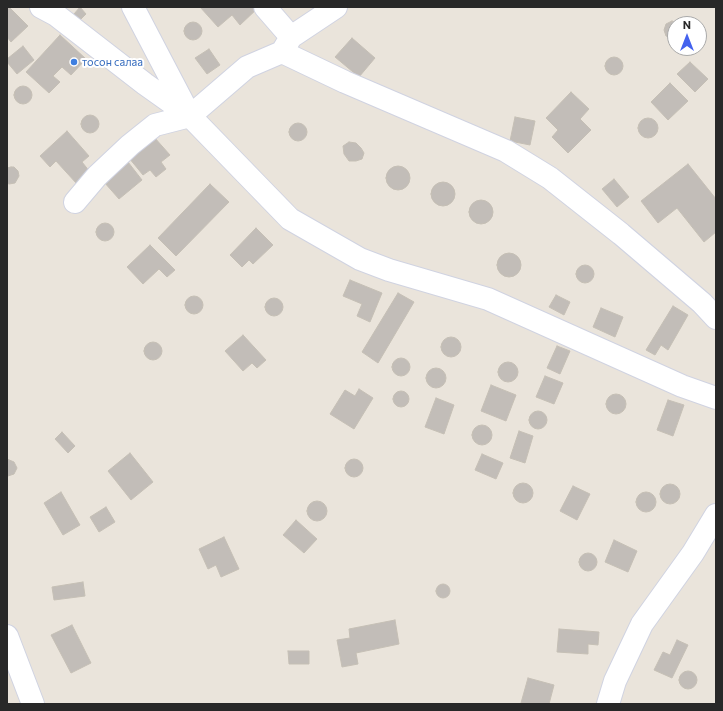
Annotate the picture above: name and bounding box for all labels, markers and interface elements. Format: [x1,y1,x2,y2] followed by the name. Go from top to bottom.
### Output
[667,16,707,56] north arrow
[683,18,691,31] text: N
[82,55,143,69] place label: тосон салаа
[69,57,79,67] marker: тосон салаа

